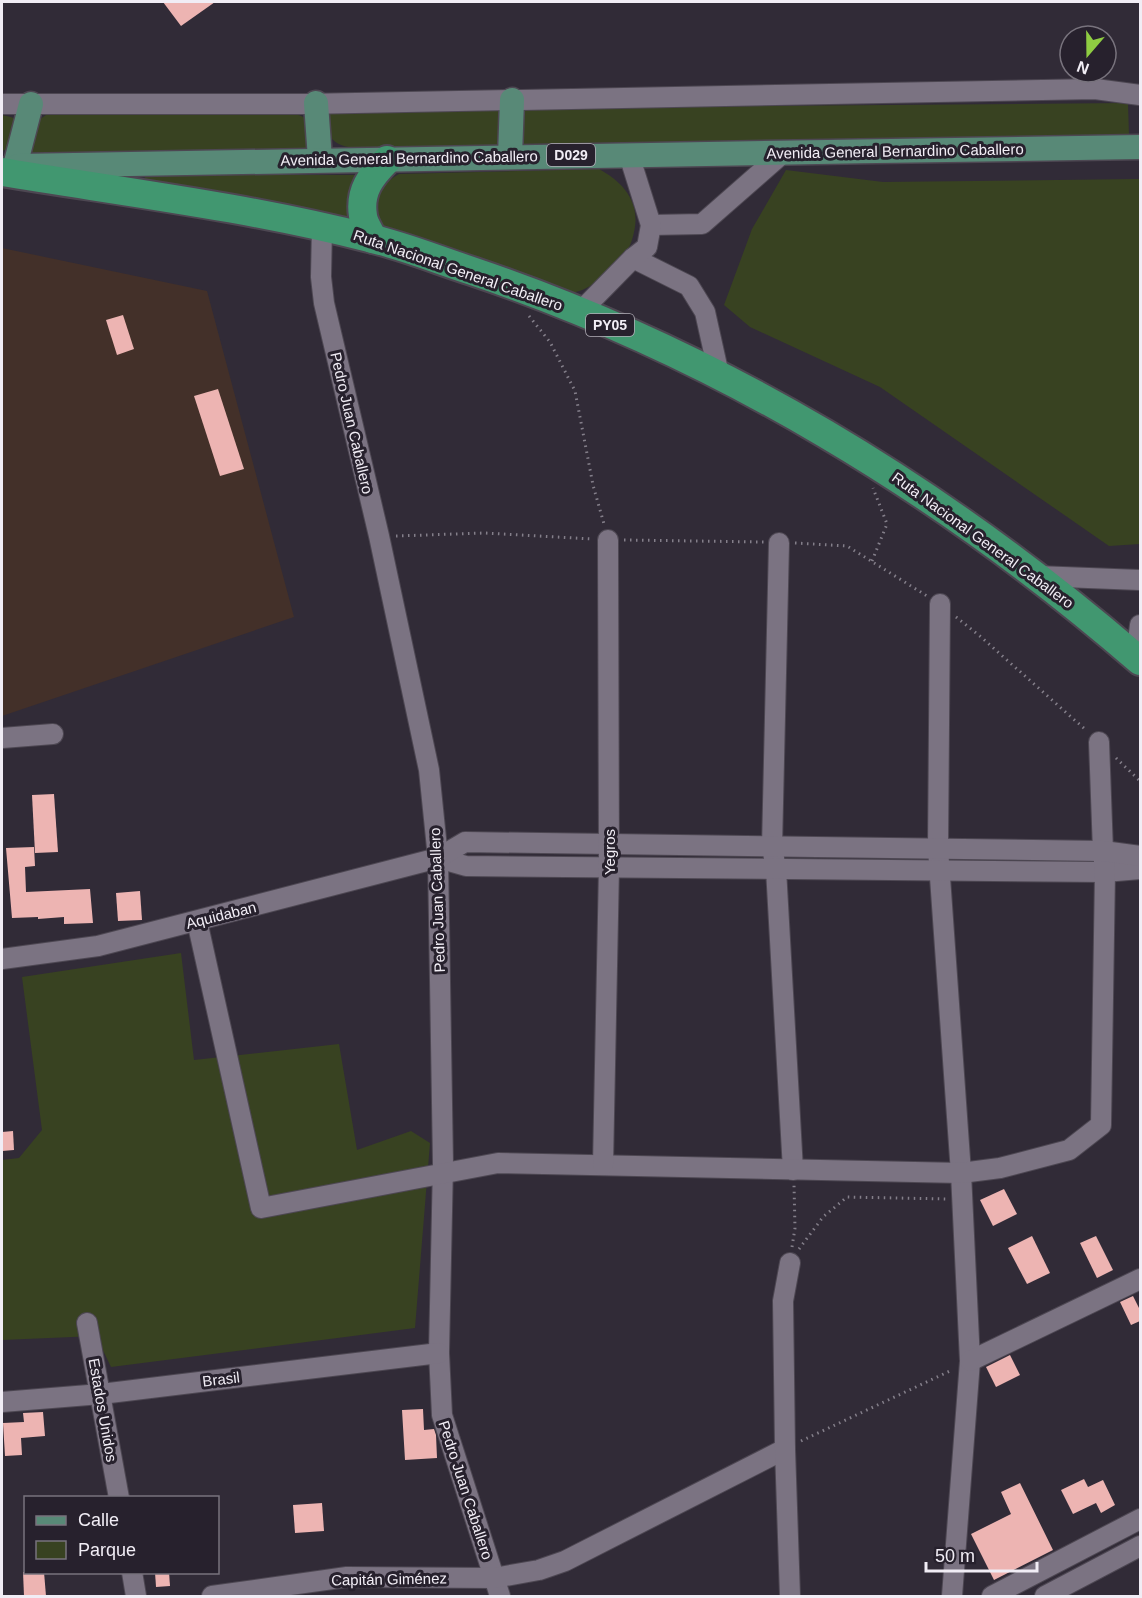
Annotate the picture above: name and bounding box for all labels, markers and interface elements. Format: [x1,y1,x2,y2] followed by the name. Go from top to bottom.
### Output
[1058,24,1118,84] north arrow
[1075,58,1091,78] text: N
[766,140,1024,162] street label: Avenida General Bernardino Caballero
[547,144,595,166] road number: D029
[280,147,538,169] street label: Avenida General Bernardino Caballero
[351,226,565,314] street label: Ruta Nacional General Caballero
[586,314,634,336] road number: PY05
[327,350,377,496] street label: Pedro Juan Caballero
[889,468,1077,612] street label: Ruta Nacional General Caballero
[426,827,448,973] street label: Pedro Juan Caballero
[601,829,618,875] street label: Yegros
[184,898,258,932] street label: Aquidaban
[86,1357,120,1463] street label: Estados Unidos
[201,1368,241,1390] street label: Brasil
[435,1418,497,1562] street label: Pedro Juan Caballero
[24,1496,219,1574] legend
[78,1510,119,1530] text: Calle
[926,1535,1037,1573] scale bar
[78,1540,136,1560] text: Parque
[935,1546,975,1566] text: 50 m
[331,1569,447,1589] street label: Capitán Giménez

